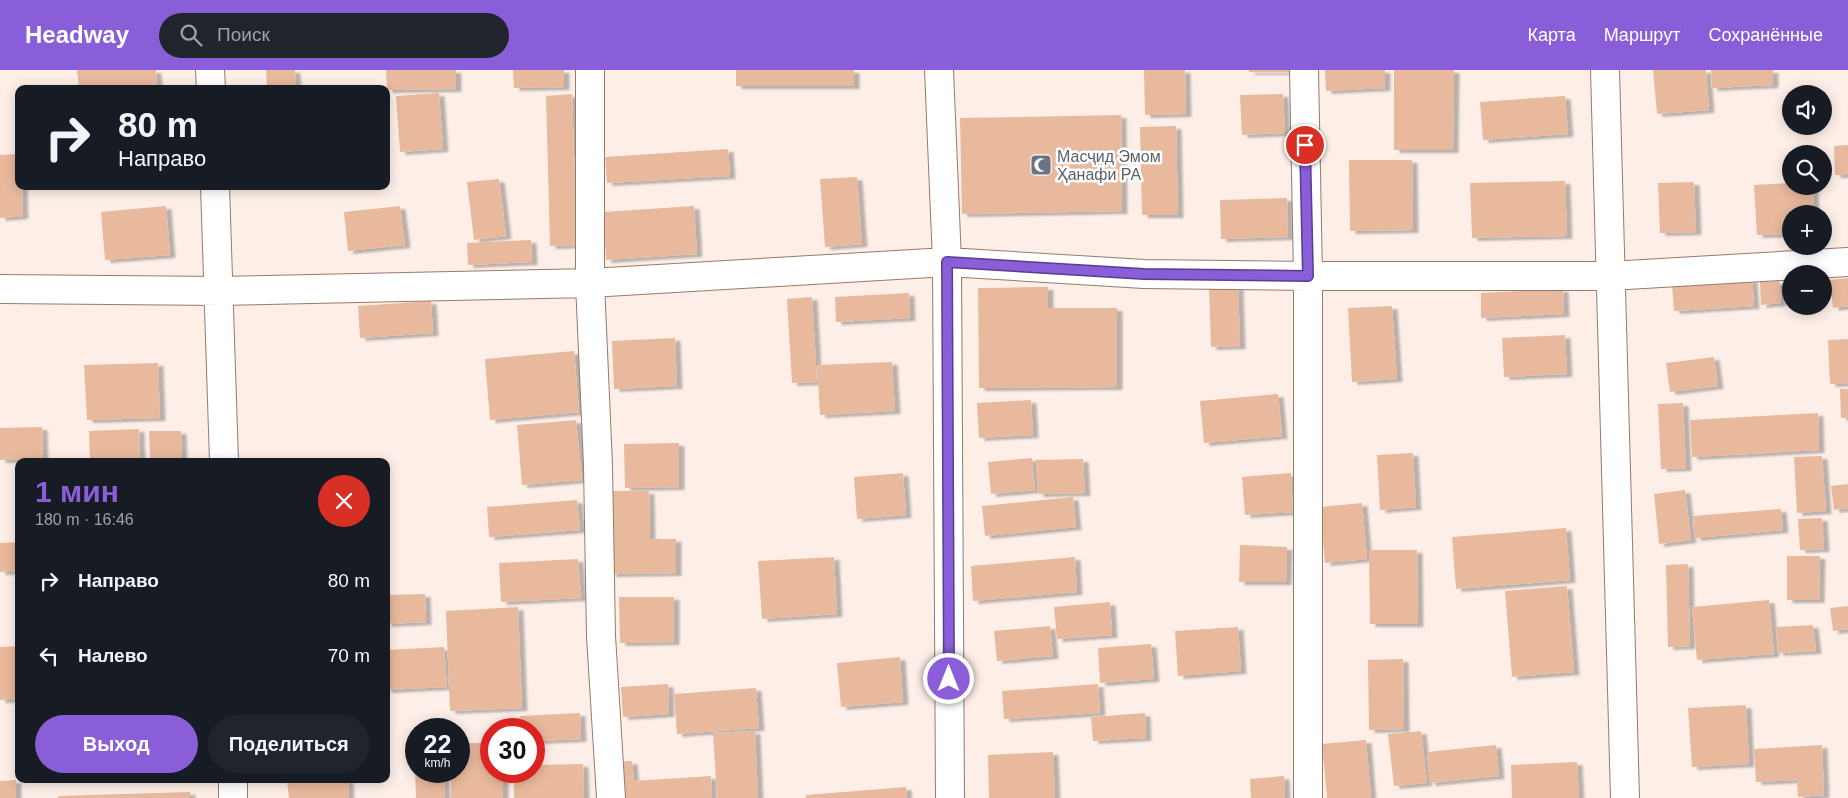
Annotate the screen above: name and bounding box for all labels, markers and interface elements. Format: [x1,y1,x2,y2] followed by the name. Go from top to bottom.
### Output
[159,13,509,58] search box
[25,21,129,48] text: Headway
[177,21,205,49] icon: search
[217,24,270,45] text: Поиск
[1528,25,1576,45] text: Карта
[1604,25,1680,45] text: Маршрут
[1708,25,1823,45] text: Сохранённые
[1782,85,1832,315] map controls
[1782,85,1832,135] button: sound
[35,105,100,170] icon: right
[118,105,198,144] text: 80 m
[1284,124,1326,166] pin
[1291,131,1319,159] icon: arrive
[1782,145,1832,195] button: search
[118,146,206,171] text: Направо
[1057,148,1161,183] place label: Масҷид Эмом Ҳанафи РА
[1029,153,1053,177] mosque icon: Масҷид Эмом Ҳанафи РА
[1782,205,1832,255] button: +
[1782,265,1832,315] button: −
[35,475,119,508] text: 1 мин
[318,475,370,527] button: close
[35,511,134,528] text: 180 m · 16:46
[35,567,63,595] icon: right
[78,570,159,591] text: Направо
[328,570,370,591] text: 80 m
[35,642,63,670] icon: left
[78,645,148,666] text: Налево
[328,645,370,666] text: 70 m
[922,652,974,704] position arrow
[35,715,198,773] button: Выход
[208,715,370,773] button: Поделиться
[480,718,545,783] speed limit sign: 30
[424,730,451,758] text: 22
[424,756,451,770] text: km/h

